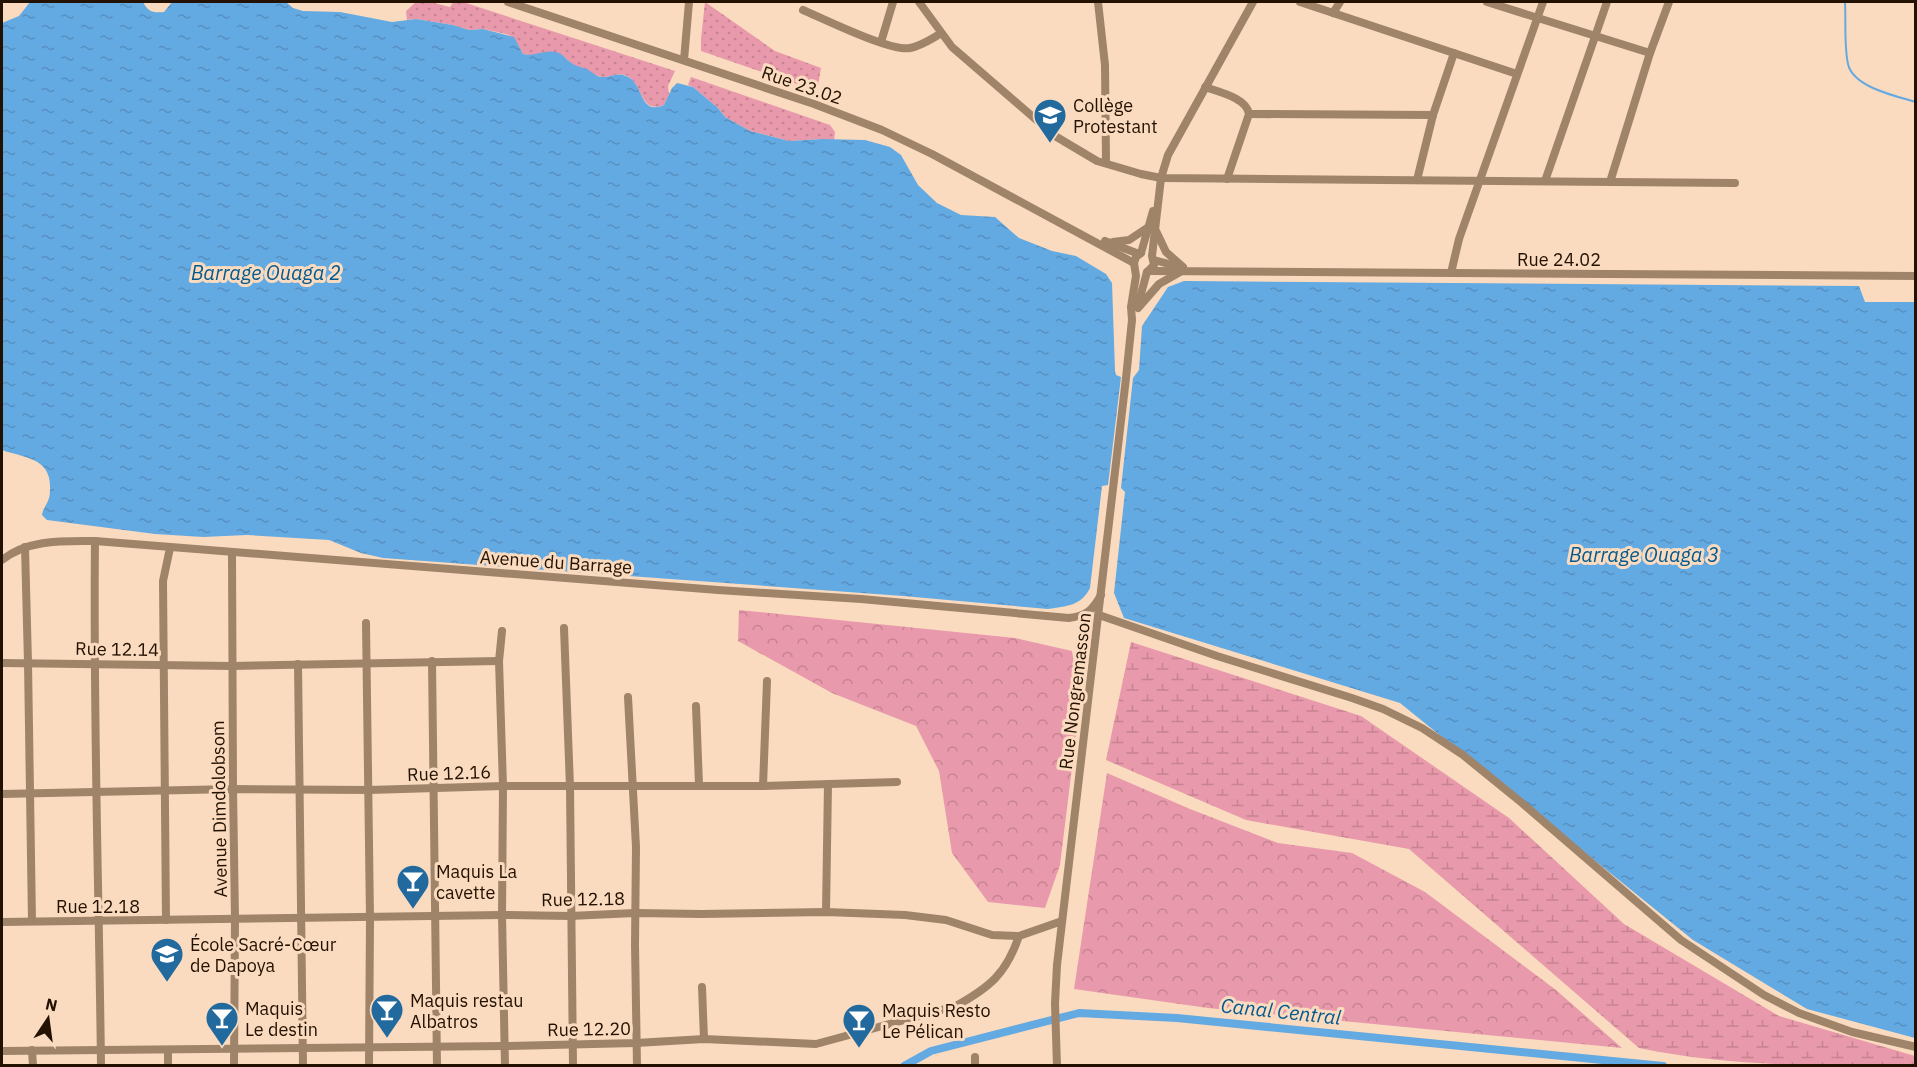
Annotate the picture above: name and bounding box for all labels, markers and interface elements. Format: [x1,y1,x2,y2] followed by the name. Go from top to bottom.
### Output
[759,60,845,110] street label: Rue 23.02
[1073,94,1158,138] place label: Collège Protestant
[1032,97,1068,144] school or university icon: Collège Protestant
[1517,248,1601,271] street label: Rue 24.02
[191,259,341,286] water label: Barrage Ouaga 2
[1569,541,1719,568] water label: Barrage Ouaga 3
[479,545,633,579] street label: Avenue du Barrage
[1054,611,1096,771] street label: Rue Nongremasson
[75,637,159,661] street label: Rue 12.14
[206,720,232,898] street label: Avenue Dimdolobsom
[407,760,491,786] street label: Rue 12.16
[436,860,517,904] place label: Maquis La cavette
[395,863,431,910] bar icon: Maquis La cavette
[541,887,625,911] street label: Rue 12.18
[56,895,140,918] street label: Rue 12.18
[190,933,337,977] place label: École Sacré-Cœur de Dapoya
[149,936,185,983] school or university icon: École Sacré-Cœur de Dapoya
[18,989,78,1049] north arrow
[410,989,524,1033] place label: Maquis restau Albatros
[1220,991,1343,1031] water label: Canal Central
[369,992,405,1039] bar icon: Maquis restau Albatros
[43,993,59,1015] text: N
[245,997,318,1041] place label: Maquis Le destin
[882,999,991,1043] place label: Maquis Resto Le Pélican
[204,1000,240,1047] bar icon: Maquis Le destin
[841,1002,877,1049] bar icon: Maquis Resto Le Pélican
[547,1017,631,1041] street label: Rue 12.20

